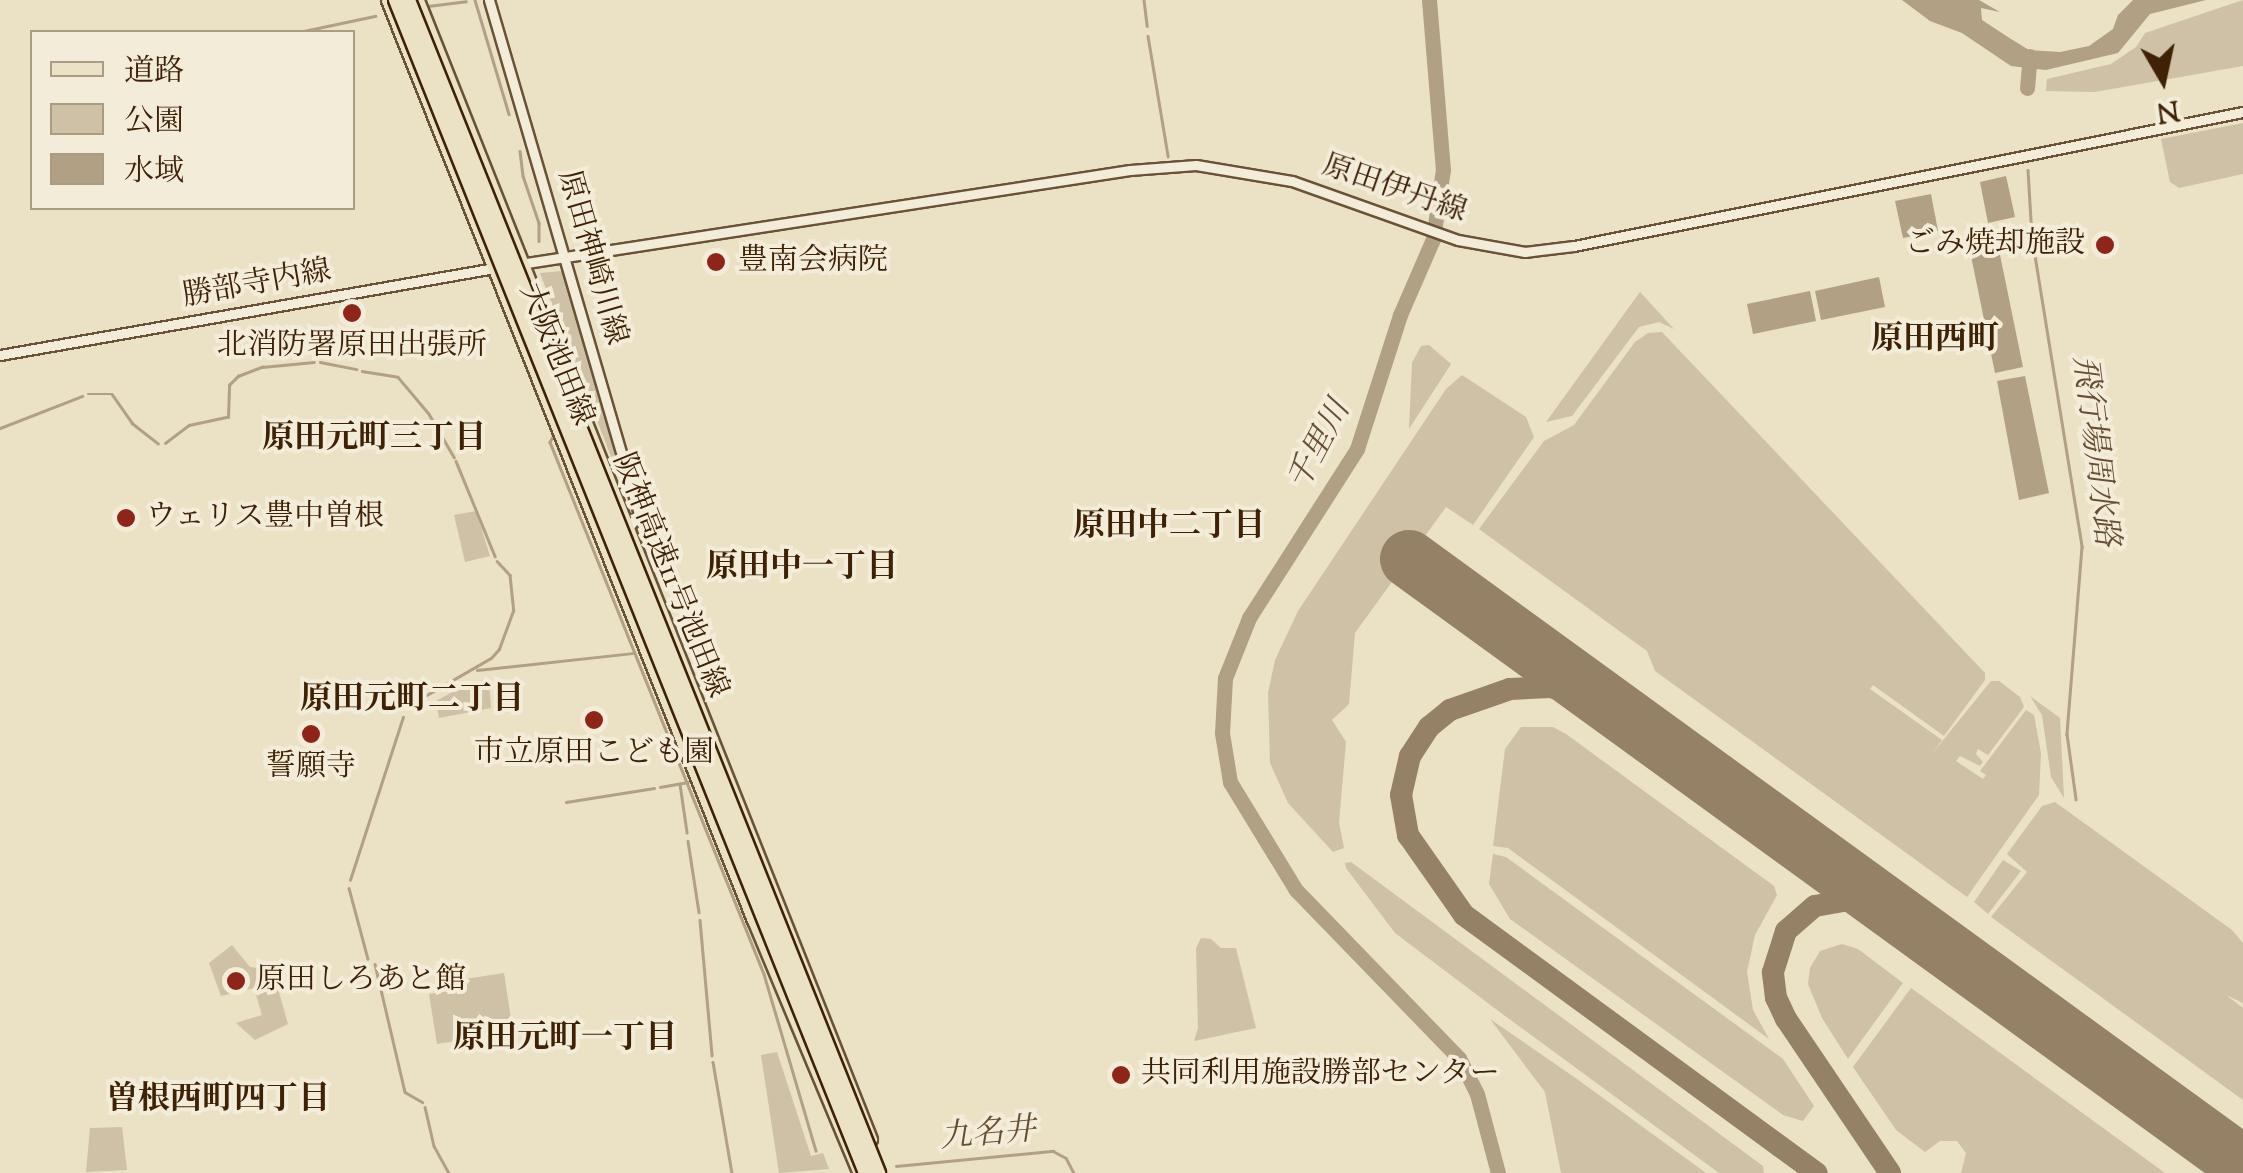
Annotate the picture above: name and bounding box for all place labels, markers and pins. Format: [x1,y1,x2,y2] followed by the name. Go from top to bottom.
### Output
[1905,227,2085,263] place label: ごみ焼却施設
[2094,234,2116,256] marker: ごみ焼却施設
[738,244,888,280] place label: 豊南会病院
[703,249,729,275] marker: 豊南会病院
[341,302,363,324] marker: 北消防署原田出張所
[217,329,487,365] place label: 北消防署原田出張所
[146,500,386,536] place label: ウェリス豊中曽根
[115,507,137,529] marker: ウェリス豊中曽根
[583,709,605,731] marker: 市立原田こども園
[300,723,322,745] marker: 誓願寺
[474,736,714,772] place label: 市立原田こども園
[266,750,356,786] place label: 誓願寺
[256,963,466,999] place label: 原田しろあと館
[225,970,247,992] marker: 原田しろあと館
[1141,1057,1501,1093] place label: 共同利用施設勝部センター
[1110,1064,1132,1086] marker: 共同利用施設勝部センター

